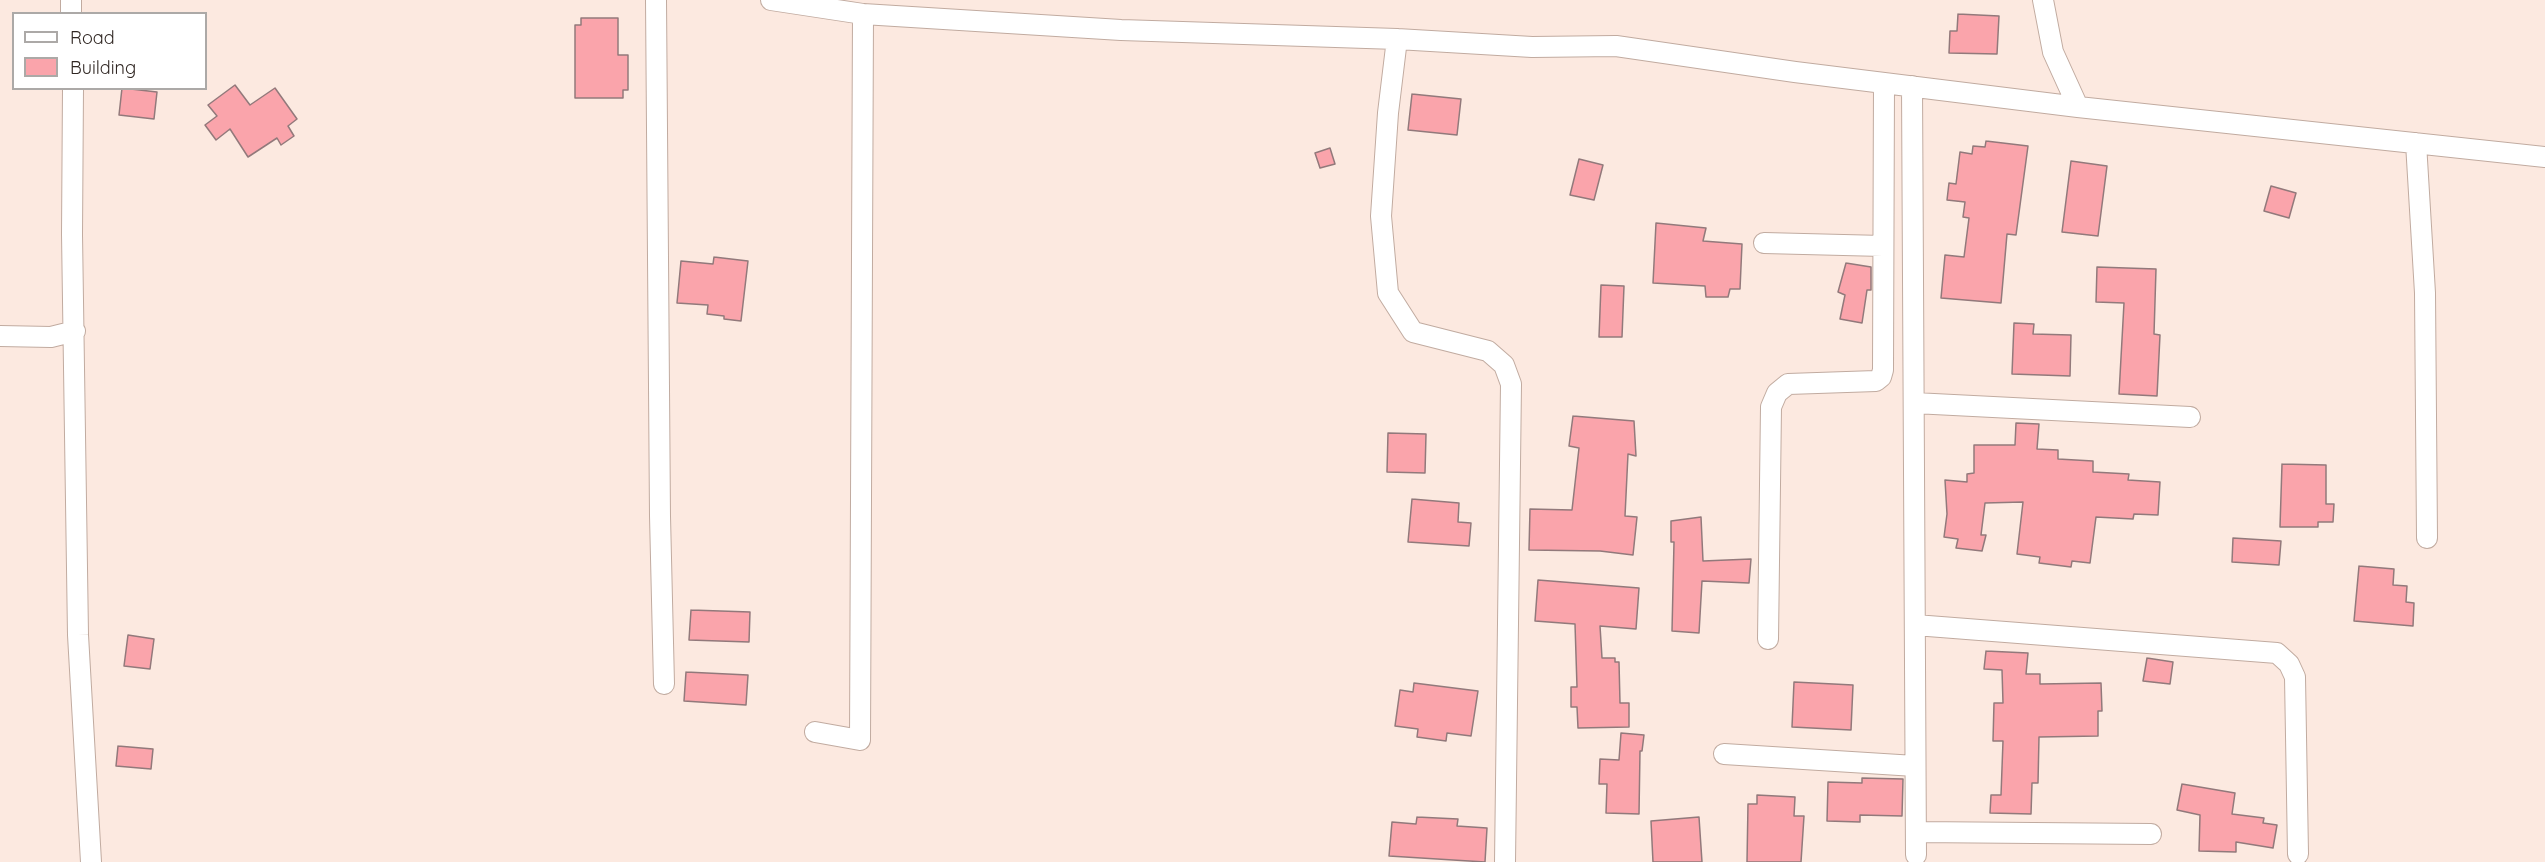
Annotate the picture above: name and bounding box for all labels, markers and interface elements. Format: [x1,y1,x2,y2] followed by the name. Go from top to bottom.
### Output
[12,12,207,90] legend
[70,26,115,49] text: Road
[70,56,136,79] text: Building

